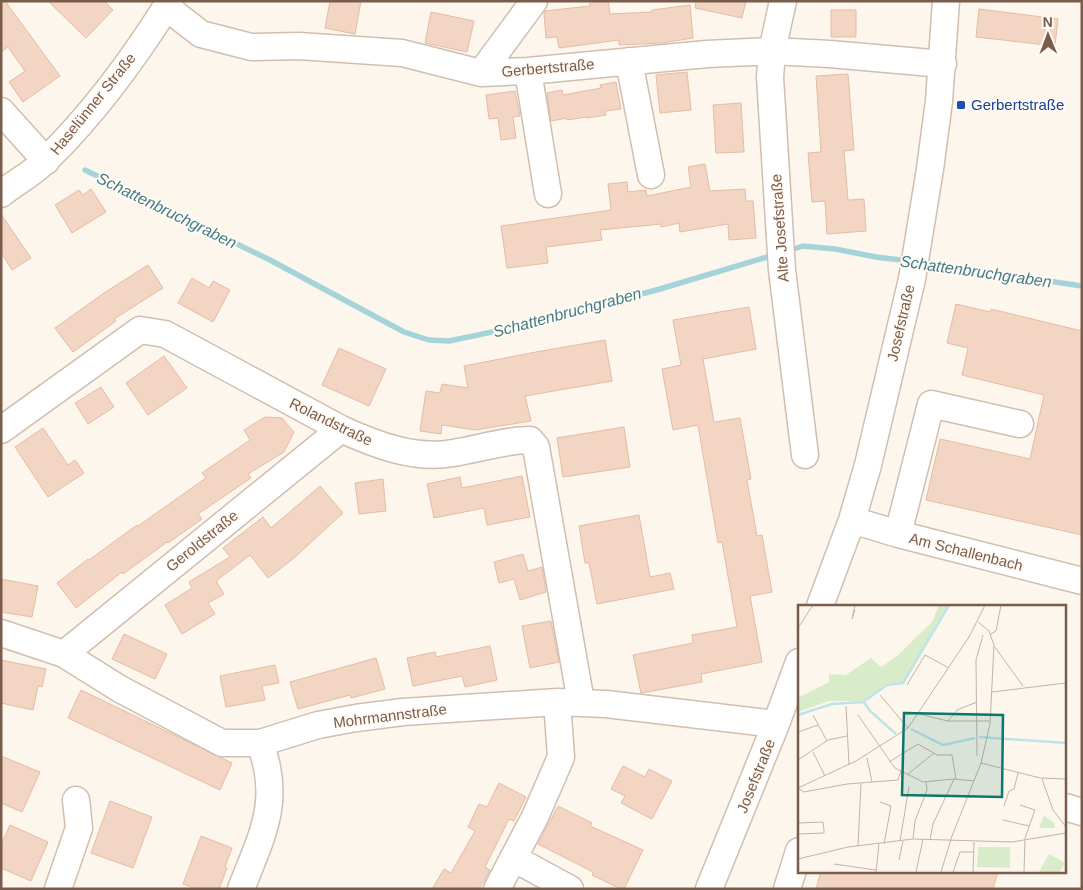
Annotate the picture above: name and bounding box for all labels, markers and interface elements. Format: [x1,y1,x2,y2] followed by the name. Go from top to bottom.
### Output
[1023,10,1073,60] north arrow
[1043,14,1053,30] text: N
[46,49,139,158] street label: Haselünner Straße
[501,55,595,80] street label: Gerbertstraße
[971,96,1064,113] place label: Gerbertstraße
[955,99,967,111] marker: Gerbertstraße
[94,169,239,252] water label: Schattenbruchgraben
[767,173,792,283] street label: Alte Josefstraße
[899,252,1053,291] water label: Schattenbruchgraben
[883,283,918,363] street label: Josefstraße
[491,284,643,340] water label: Schattenbruchgraben
[287,394,375,449] street label: Rolandstraße
[162,506,241,575] street label: Geroldstraße
[907,529,1025,574] street label: Am Schallenbach
[798,605,1066,872] inset map
[332,700,448,731] street label: Mohrmannstraße
[733,736,778,815] street label: Josefstraße

